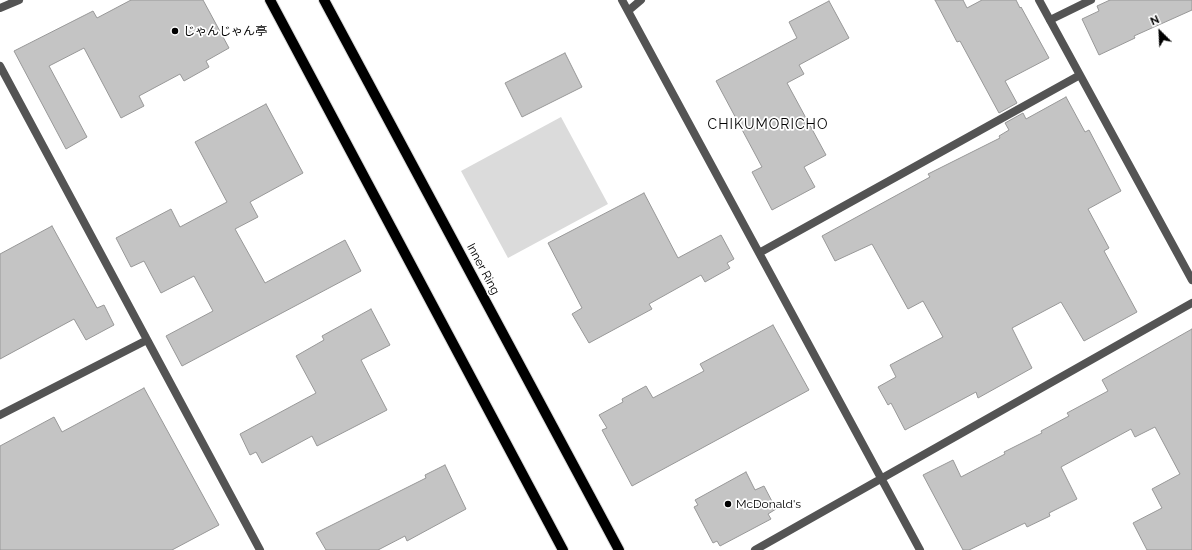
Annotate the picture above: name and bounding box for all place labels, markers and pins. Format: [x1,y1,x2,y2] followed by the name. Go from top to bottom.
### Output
[183,24,267,38] place label: じゃんじゃん亭
[170,26,180,36] marker: じゃんじゃん亭
[736,497,801,511] place label: McDonald's
[723,499,733,509] marker: McDonald's

